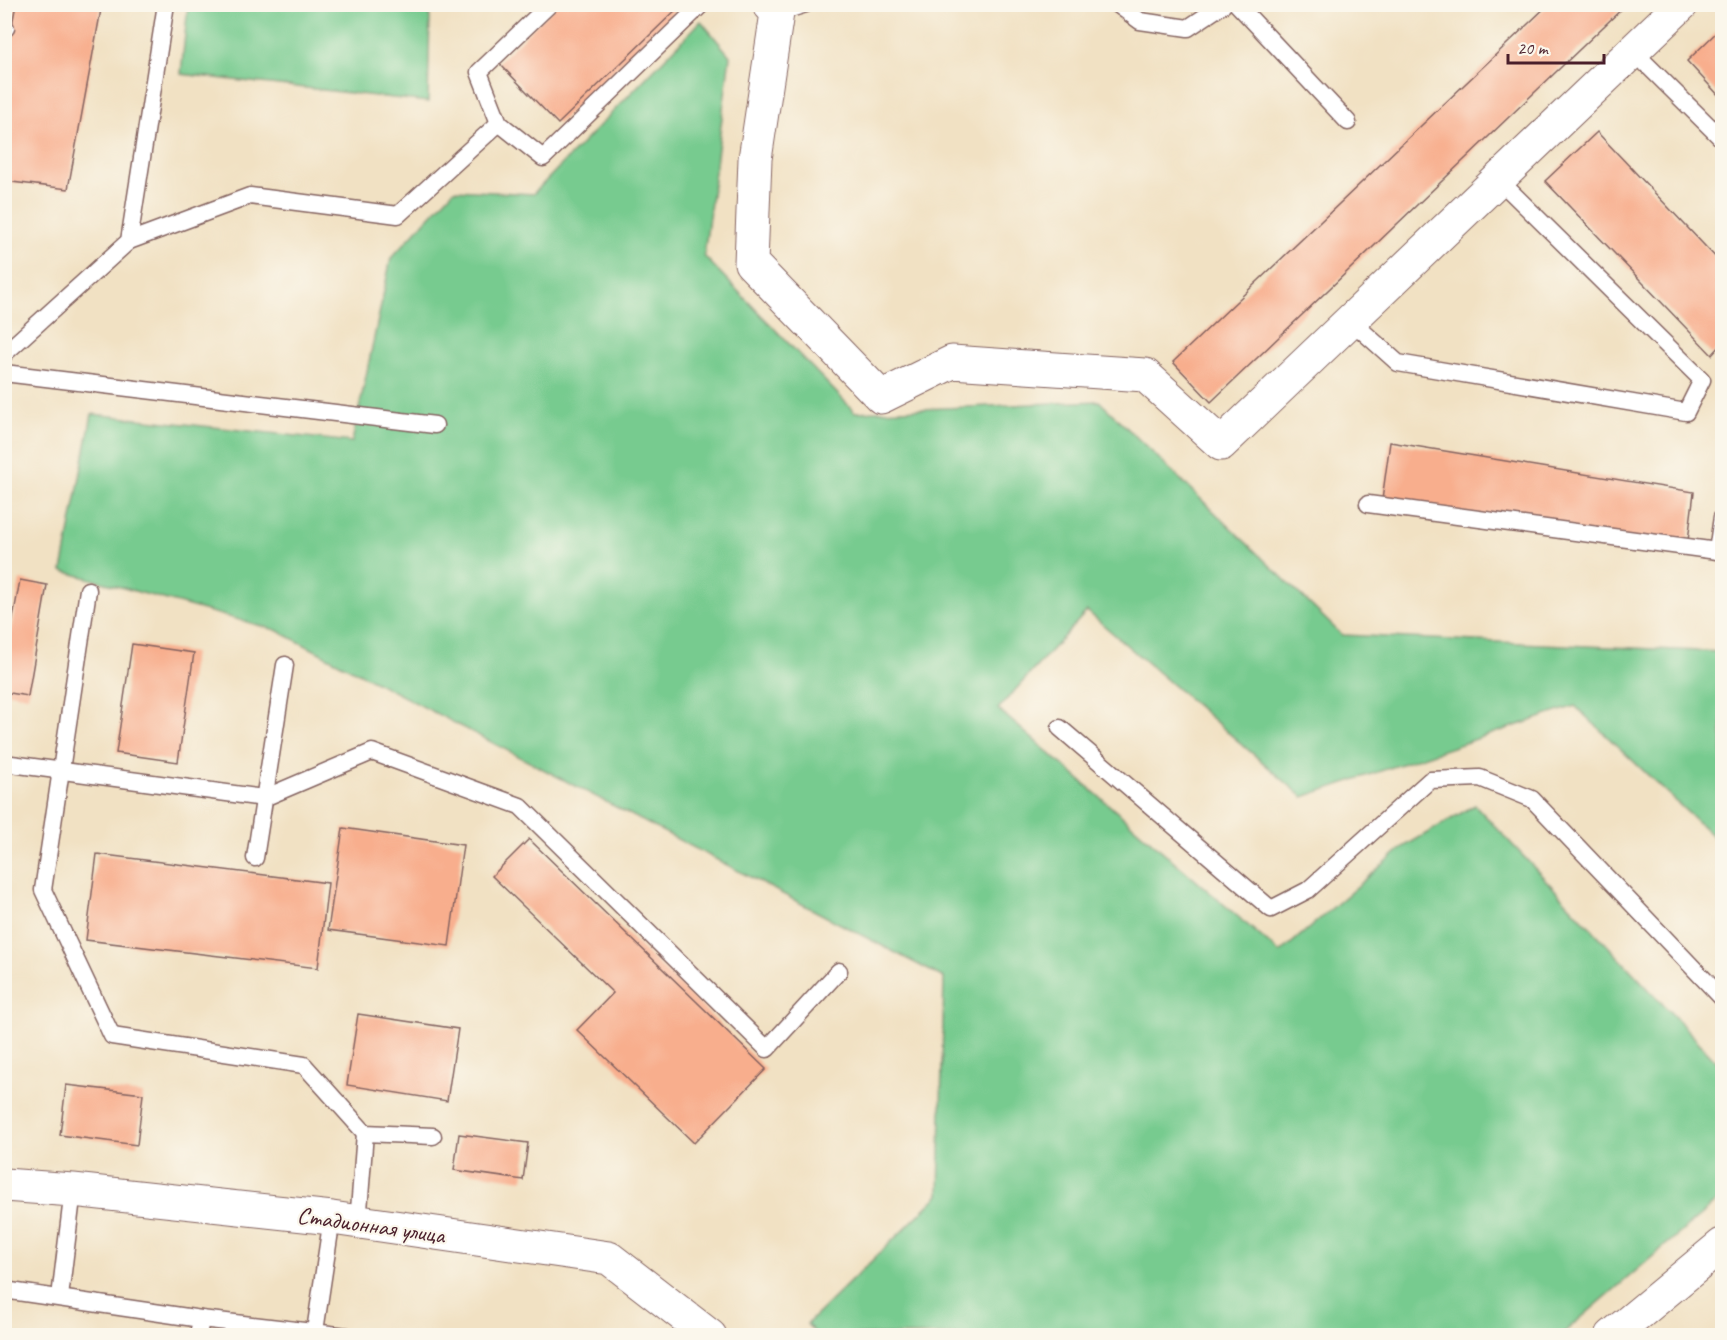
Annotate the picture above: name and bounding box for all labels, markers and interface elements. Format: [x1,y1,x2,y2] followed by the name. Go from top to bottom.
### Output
[1508,27,1604,65] scale bar
[1517,37,1550,59] text: 20 m
[295,1200,448,1250] street label: Стадионная улица

